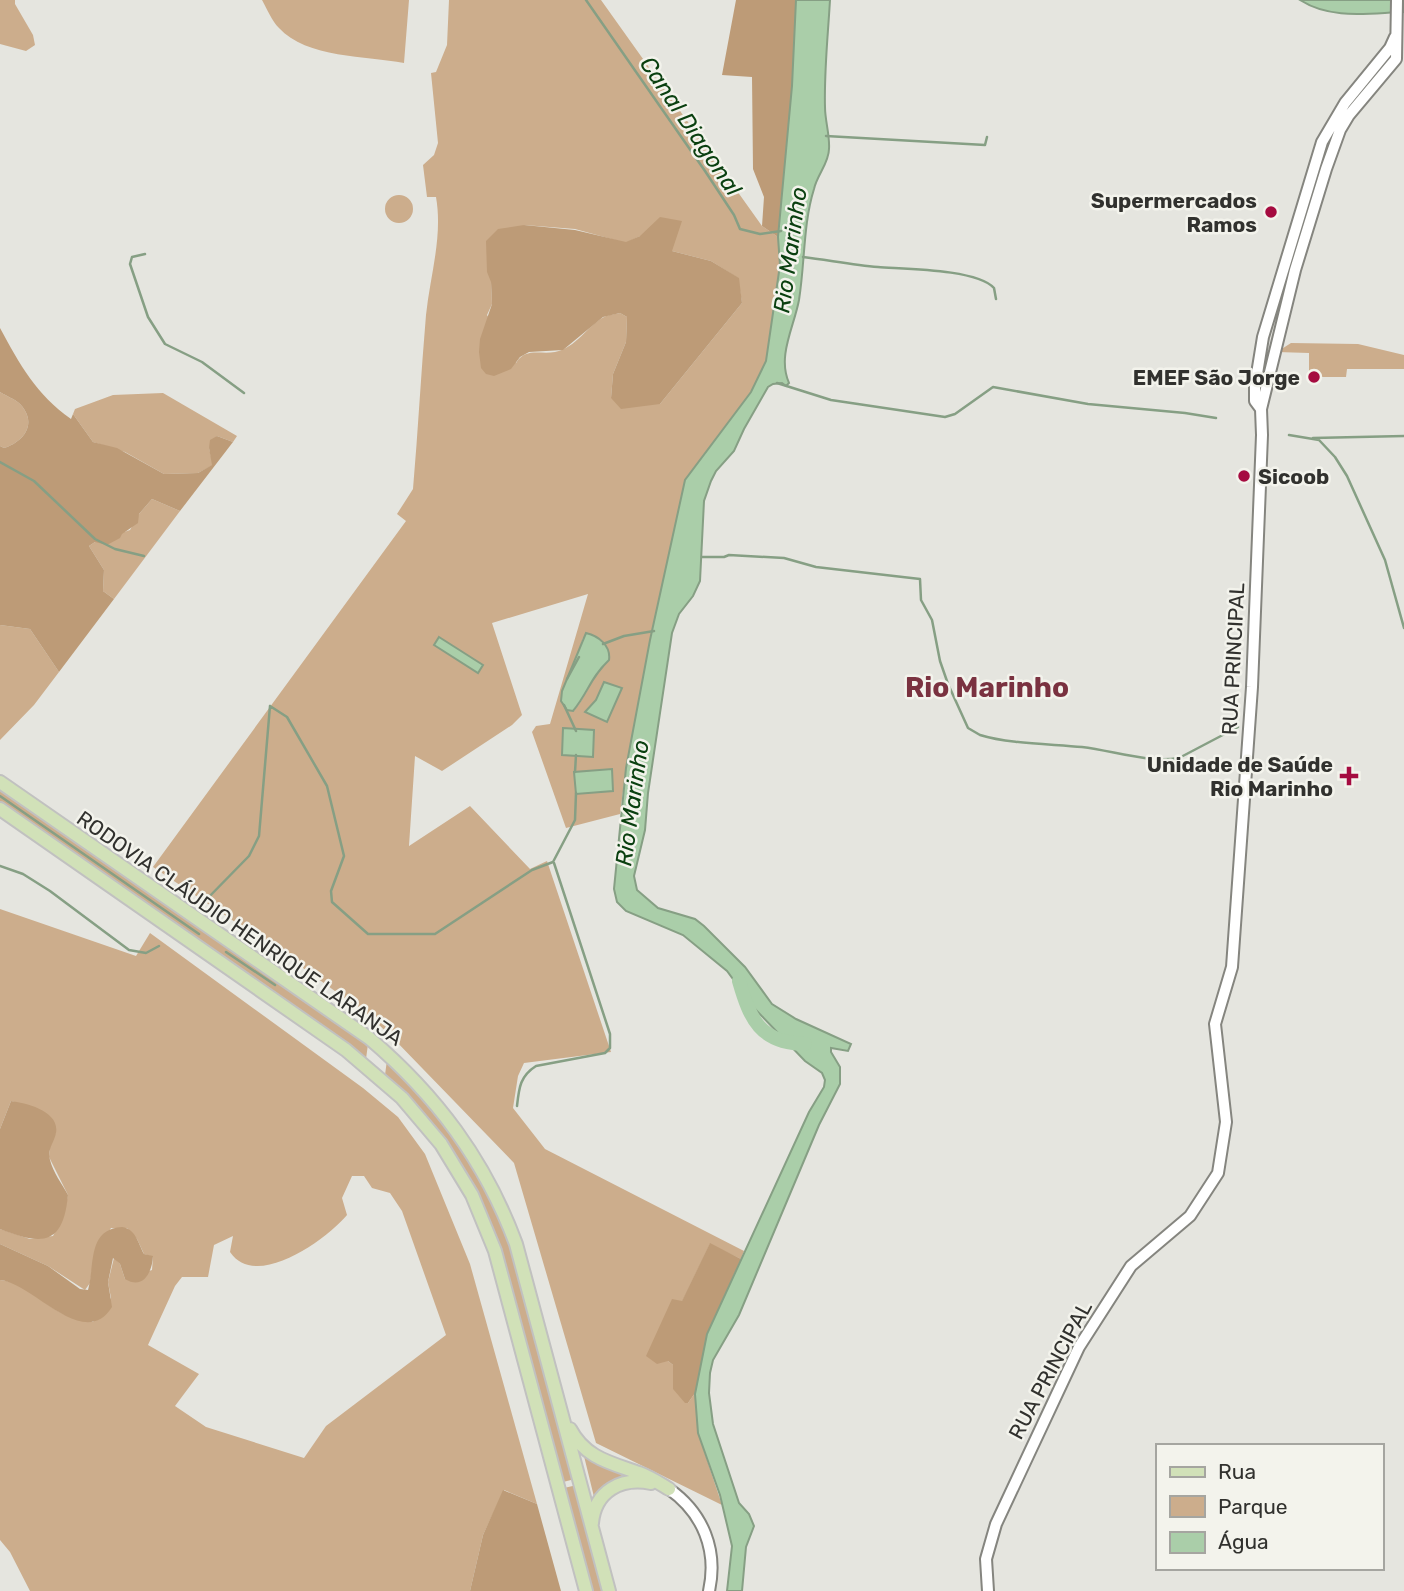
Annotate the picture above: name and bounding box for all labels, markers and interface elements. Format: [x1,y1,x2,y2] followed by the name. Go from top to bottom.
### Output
[634,51,748,201] water label: Canal Diagonal
[767,185,813,315] water label: Rio Marinho
[1091,188,1257,237] place label: Supermercados Ramos
[1263,204,1279,220] marker: Supermercados Ramos
[1133,365,1300,390] place label: EMEF São Jorge
[1306,369,1322,385] marker: EMEF São Jorge
[1258,464,1329,489] place label: Sicoob
[1236,468,1252,484] marker: Sicoob
[1217,582,1249,736] street label: RUA PRINCIPAL
[905,671,1069,704] district label: Rio Marinho
[609,738,655,868] water label: Rio Marinho
[1147,752,1333,801] place label: Unidade de Saúde Rio Marinho
[1339,766,1359,786] marker: Unidade de Saúde Rio Marinho
[72,805,408,1051] street label: RODOVIA CLÁUDIO HENRIQUE LARANJA
[1003,1297,1097,1443] street label: RUA PRINCIPAL
[1156,1444,1383,1570] legend
[1218,1459,1256,1484] text: Rua
[1218,1494,1288,1519] text: Parque
[1218,1529,1269,1554] text: Água

